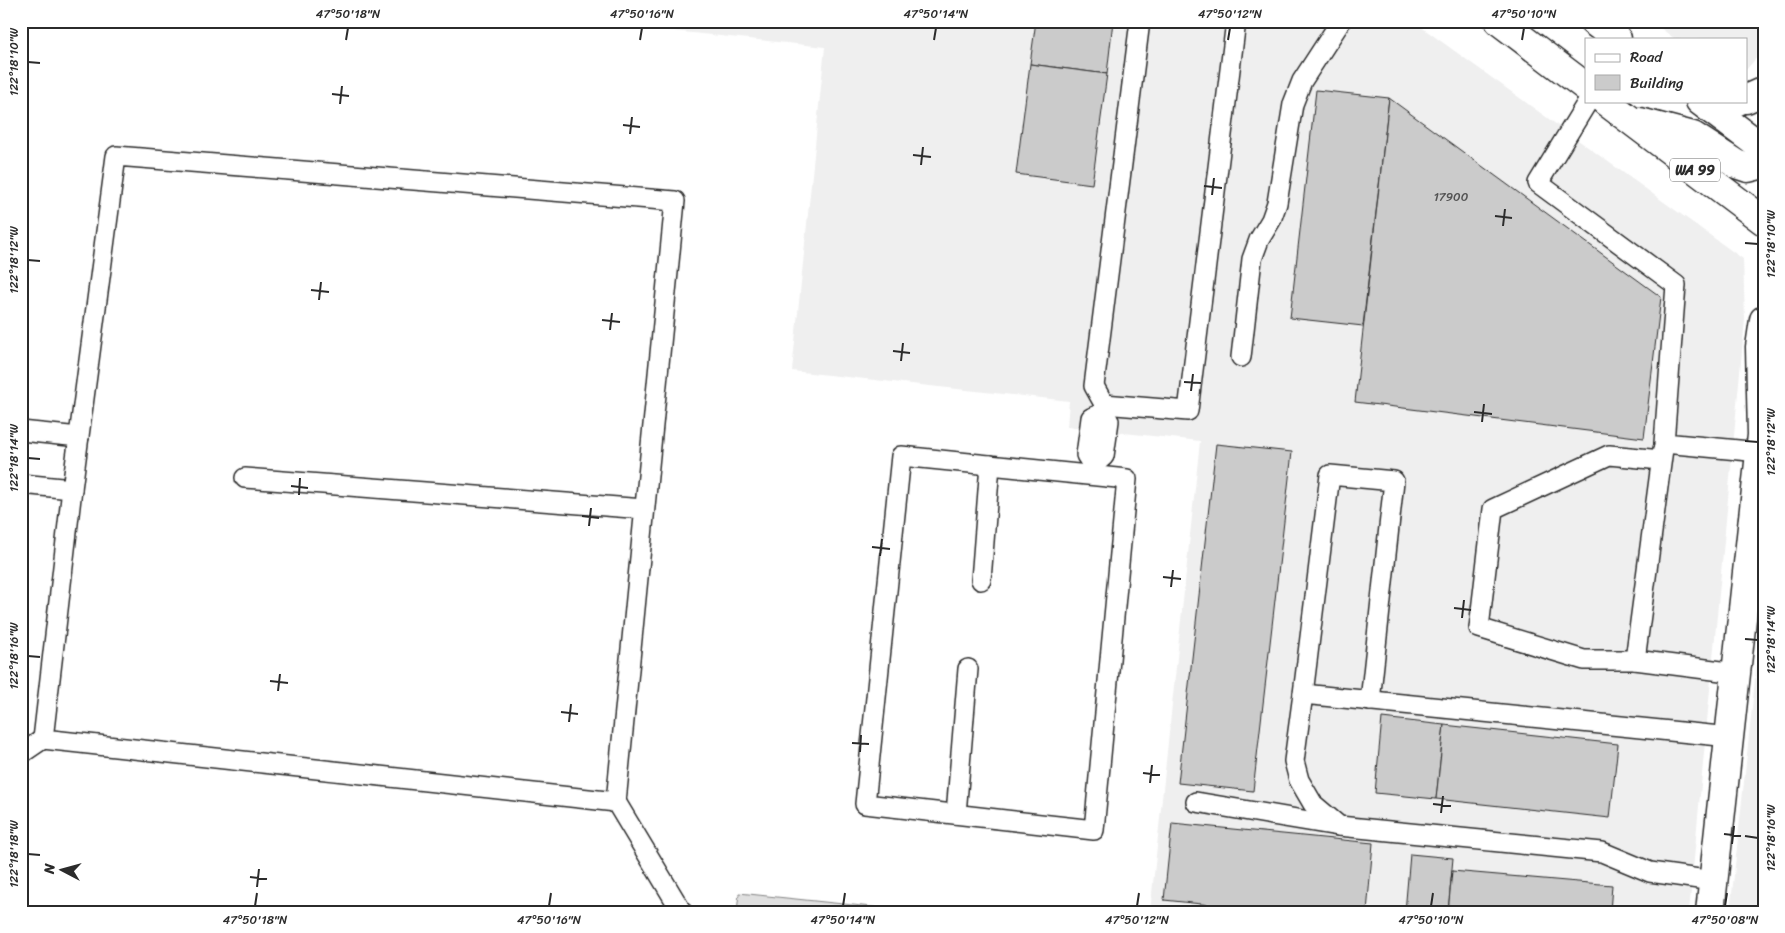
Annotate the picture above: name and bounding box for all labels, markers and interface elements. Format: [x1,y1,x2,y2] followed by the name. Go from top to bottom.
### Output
[316,3,381,25] text: 47°50'18"N
[610,3,675,25] text: 47°50'16"N
[904,3,969,25] text: 47°50'14"N
[1198,3,1263,25] text: 47°50'12"N
[1492,3,1557,25] text: 47°50'10"N
[3,27,25,96] text: 122°18'10"W
[1585,38,1748,102] legend
[1630,44,1663,70] text: Road
[1630,70,1684,96] text: Building
[1670,158,1720,182] road number: WA 99
[1434,186,1469,208] house number: 17900
[1760,209,1782,278] text: 122°18'10"W
[3,226,25,294] text: 122°18'12"W
[1760,408,1782,476] text: 122°18'12"W
[3,423,25,492] text: 122°18'14"W
[1760,605,1782,674] text: 122°18'14"W
[3,622,25,690] text: 122°18'16"W
[1760,804,1782,872] text: 122°18'16"W
[3,819,25,888] text: 122°18'18"W
[38,846,88,896] north arrow
[37,862,63,876] text: N
[223,909,288,931] text: 47°50'18"N
[517,909,582,931] text: 47°50'16"N
[811,909,876,931] text: 47°50'14"N
[1105,909,1170,931] text: 47°50'12"N
[1399,909,1464,931] text: 47°50'10"N
[1692,909,1759,931] text: 47°50'08"N

